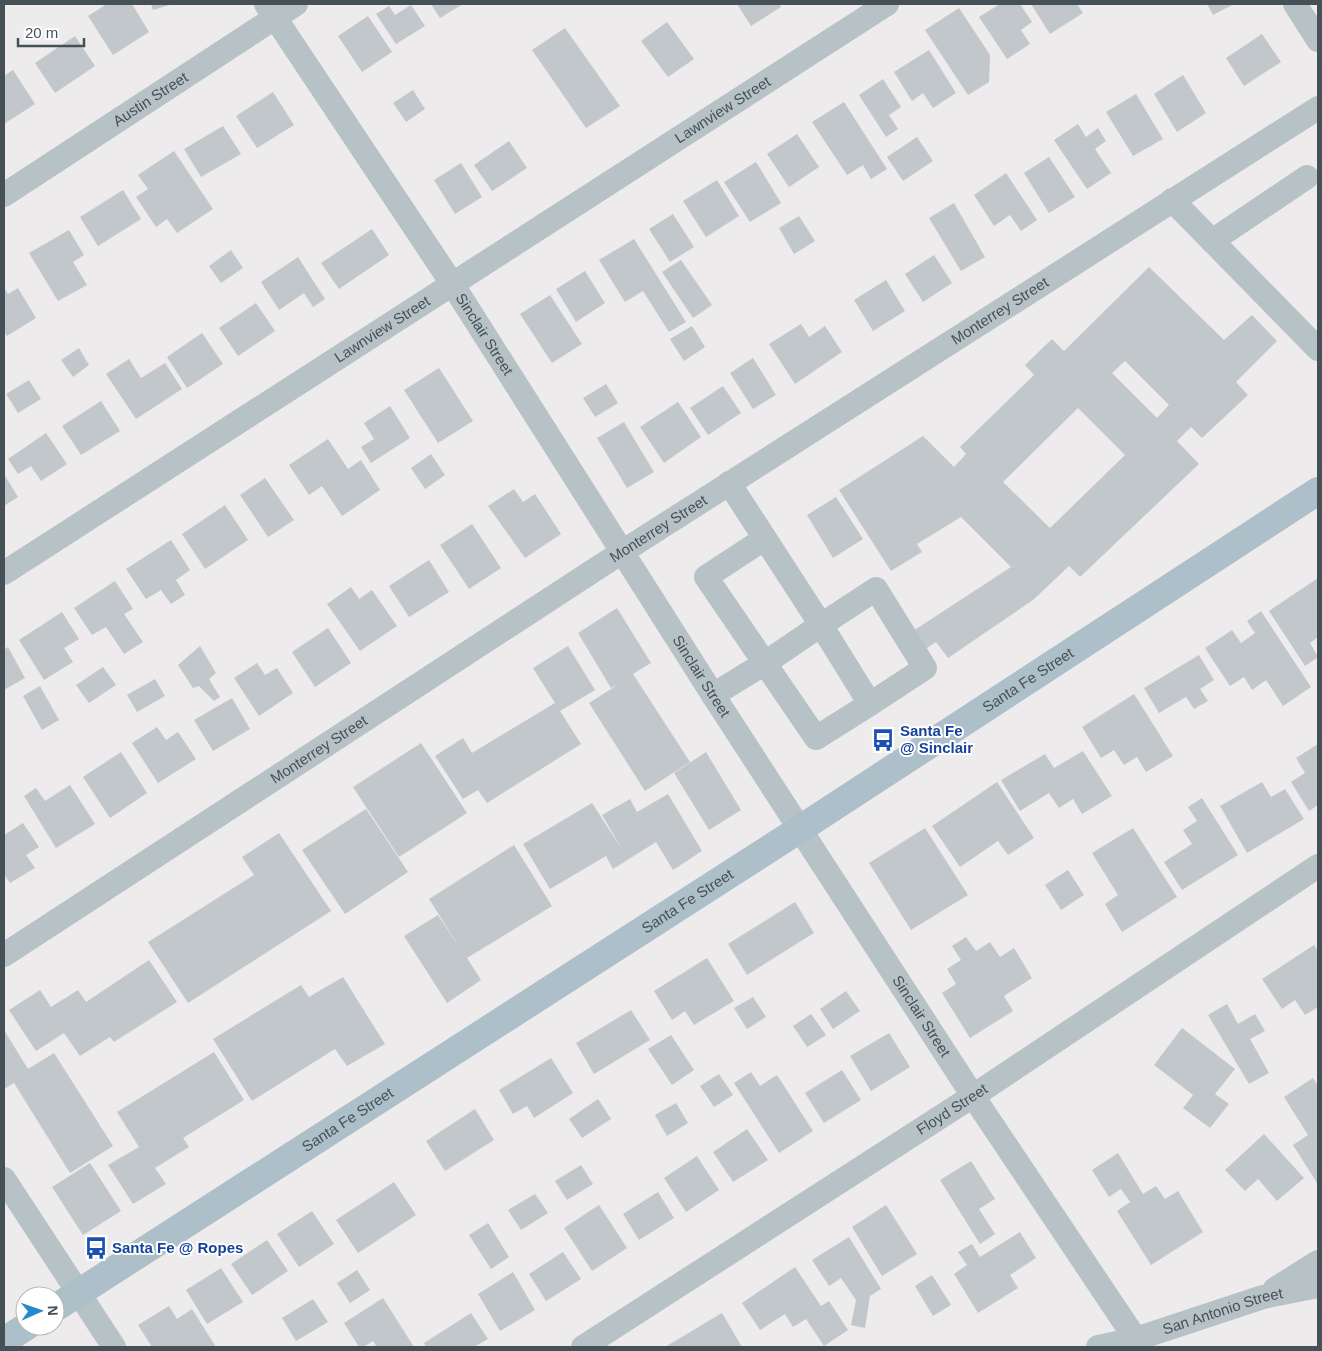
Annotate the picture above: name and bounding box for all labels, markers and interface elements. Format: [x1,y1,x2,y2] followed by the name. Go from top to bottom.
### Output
[18,15,84,47] scale bar
[25,24,58,41] text: 20 m
[110,68,191,129] street label: Austin Street
[672,72,774,146] street label: Lawnview Street
[948,273,1052,348] street label: Monterrey Street
[453,290,517,379] street label: Sinclair Street
[331,291,434,366] street label: Lawnview Street
[606,491,711,566] street label: Monterrey Street
[669,632,734,721] street label: Sinclair Street
[979,643,1077,716] street label: Santa Fe Street
[267,711,371,787] street label: Monterrey Street
[900,722,973,756] place label: Santa Fe @ Sinclair
[870,727,896,753] bus stop icon: Santa Fe @ Sinclair
[638,865,737,936] street label: Santa Fe Street
[889,972,955,1061] street label: Sinclair Street
[913,1079,991,1138] street label: Floyd Street
[299,1083,397,1155] street label: Santa Fe Street
[83,1235,109,1261] bus stop icon: Santa Fe @ Ropes
[112,1239,243,1256] place label: Santa Fe @ Ropes
[1160,1284,1285,1338] street label: San Antonio Street
[15,1286,65,1336] north arrow
[45,1305,61,1316] text: N

